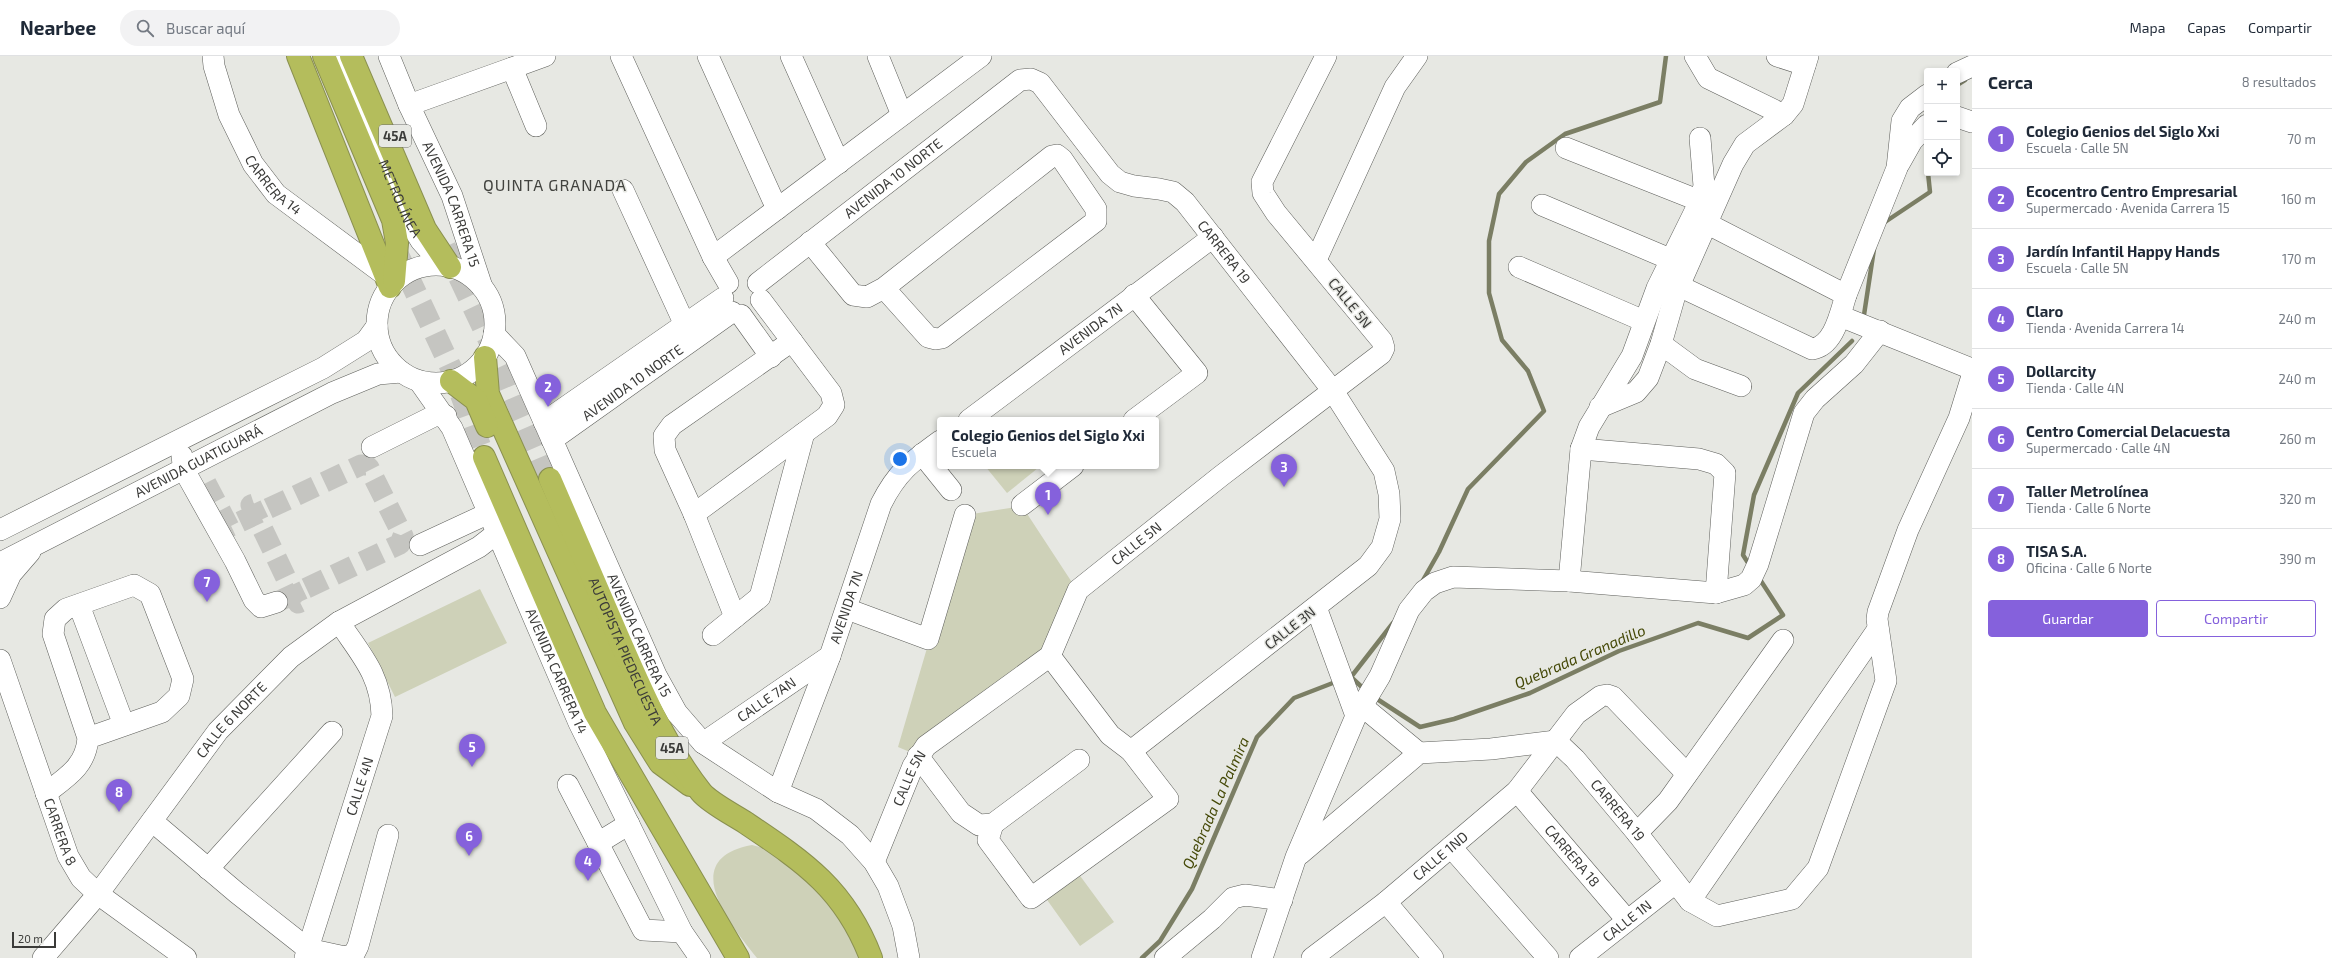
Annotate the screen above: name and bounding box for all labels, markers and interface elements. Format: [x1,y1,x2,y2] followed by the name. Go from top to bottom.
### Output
[120,10,400,46] search box
[20,16,96,39] text: Nearbee
[134,17,156,39] icon: search
[166,19,245,37] text: Buscar aquí
[2130,19,2165,36] text: Mapa
[2187,19,2226,36] text: Capas
[2248,19,2312,36] text: Compartir
[1924,68,1960,176] map controls
[1924,68,1960,104] button: +
[1988,72,2033,92] text: Cerca
[2242,74,2316,90] text: 8 resultados
[1924,104,1960,140] button: −
[2026,122,2220,140] text: Colegio Genios del Siglo Xxi
[379,125,411,147] road number: 45A
[1998,131,2004,147] text: 1
[2287,131,2316,147] text: 70 m
[840,134,946,221] street label: AVENIDA 10 NORTE
[419,138,484,269] street label: AVENIDA CARRERA 15
[1924,140,1960,176] button: locate
[2026,140,2129,156] text: Escuela · Calle 5N
[242,152,305,218] street label: CARRERA 14
[375,157,426,240] street label: METROLÍNEA
[483,175,627,195] district label: QUINTA GRANADA
[2026,182,2238,200] text: Ecocentro Centro Empresarial
[1997,191,2005,207] text: 2
[2281,191,2316,207] text: 160 m
[2026,200,2230,216] text: Supermercado · Avenida Carrera 15
[1194,217,1254,287] street label: CARRERA 19
[2026,242,2220,260] text: Jardín Infantil Happy Hands
[1997,251,2005,267] text: 3
[2282,251,2316,267] text: 170 m
[2026,260,2129,276] text: Escuela · Calle 5N
[1325,274,1376,331] street label: CALLE 5N
[1055,299,1126,358] street label: AVENIDA 7N
[2026,302,2063,320] text: Claro
[1997,311,2005,327] text: 4
[2279,311,2316,327] text: 240 m
[2026,320,2185,336] text: Tienda · Avenida Carrera 14
[579,340,686,424] street label: AVENIDA 10 NORTE
[2026,362,2096,380] text: Dollarcity
[1997,371,2005,387] text: 5
[2279,371,2316,387] text: 240 m
[535,374,561,407] pin: 2
[2026,380,2124,396] text: Tienda · Calle 4N
[937,417,1159,469] popup
[132,421,265,501] street label: AVENIDA GUATIGUARÁ
[2026,422,2230,440] text: Centro Comercial Delacuesta
[951,426,1145,444] text: Colegio Genios del Siglo Xxi
[1997,431,2005,447] text: 6
[2279,431,2316,447] text: 260 m
[2026,440,2170,456] text: Supermercado · Calle 4N
[951,444,997,460] text: Escuela
[890,449,910,469] your location
[1271,454,1297,487] pin: 3
[1035,482,1061,515] pin: 1
[2026,482,2148,500] text: Taller Metrolínea
[1998,491,2004,507] text: 7
[2279,491,2316,507] text: 320 m
[2026,500,2151,516] text: Tienda · Calle 6 Norte
[1107,518,1165,568] street label: CALLE 5N
[2026,542,2087,560] text: TISA S.A.
[1997,551,2005,567] text: 8
[2279,551,2316,567] text: 390 m
[2026,560,2152,576] text: Oficina · Calle 6 Norte
[826,568,866,646] street label: AVENIDA 7N
[194,569,220,602] pin: 7
[604,571,675,700] street label: AVENIDA CARRERA 15
[585,575,666,728] street label: AUTOPISTA PIEDECUESTA
[1988,600,2148,637] button: Guardar
[2156,600,2316,637] button: Compartir
[1261,603,1318,653] street label: CALLE 3N
[523,605,592,736] street label: AVENIDA CARRERA 14
[1511,620,1648,693] water label: Quebrada Granadillo
[734,673,799,725] street label: CALLE 7AN
[192,678,270,761] street label: CALLE 6 NORTE
[459,734,485,767] pin: 5
[1178,734,1253,872] water label: Quebrada La Palmira
[656,737,688,759] road number: 45A
[889,747,929,808] street label: CALLE 5N
[342,755,376,818] street label: CALLE 4N
[1588,775,1649,844] street label: CARRERA 19
[106,779,132,812] pin: 8
[41,796,81,869] street label: CARRERA 8
[1541,821,1604,890] street label: CARRERA 18
[456,823,482,856] pin: 6
[1409,828,1471,884] street label: CALLE 1ND
[575,848,601,881] pin: 4
[1599,896,1655,945] street label: CALLE 1N
[12,930,56,949] scale bar
[18,932,43,945] text: 20 m

